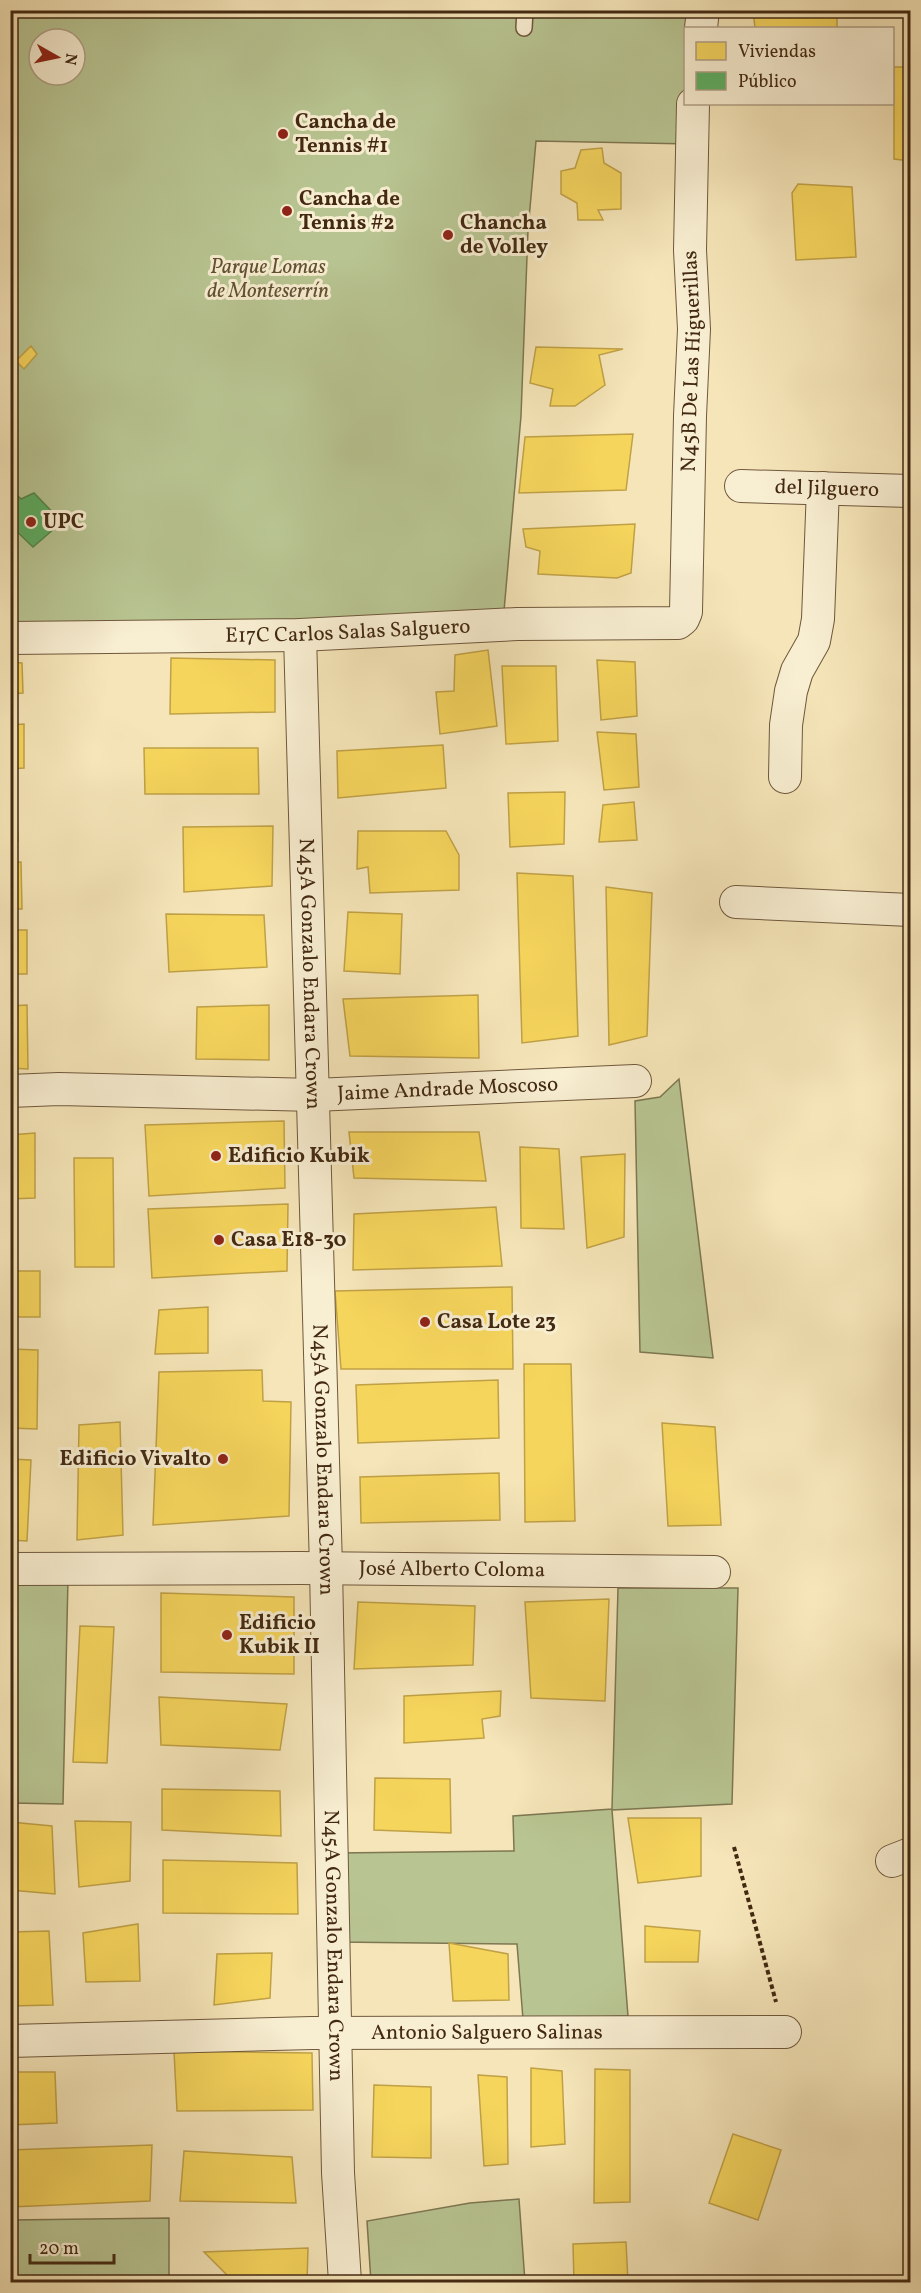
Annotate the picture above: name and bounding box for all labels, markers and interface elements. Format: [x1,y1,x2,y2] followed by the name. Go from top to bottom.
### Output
[27,27,87,87] north arrow
[684,27,894,105] legend
[738,40,816,65] text: Viviendas
[58,52,82,67] text: N
[738,70,797,95] text: Público
[295,108,396,161] place label: Cancha de Tennis #1
[276,127,290,141] marker: Cancha de Tennis #1
[299,185,400,238] place label: Cancha de Tennis #2
[280,204,294,218] marker: Cancha de Tennis #2
[460,209,548,262] place label: Chancha de Volley
[441,228,455,242] marker: Chancha de Volley
[674,250,709,473] street label: N45B De Las Higuerillas
[207,253,329,306] park label: Parque Lomas de Monteserrín
[774,473,880,505] street label: del Jilguero
[43,508,84,537] place label: UPC
[24,515,38,529] marker: UPC
[225,612,471,650] street label: E17C Carlos Salas Salguero
[291,838,328,1110] street label: N45A Gonzalo Endara Crown
[337,1070,559,1108] street label: Jaime Andrade Moscoso
[228,1142,370,1171] place label: Edificio Kubik
[209,1149,223,1163] marker: Edificio Kubik
[231,1226,347,1255] place label: Casa E18-30
[212,1233,226,1247] marker: Casa E18-30
[437,1308,556,1337] place label: Casa Lote 23
[418,1315,432,1329] marker: Casa Lote 23
[305,1323,341,1596] street label: N45A Gonzalo Endara Crown
[59,1445,211,1474] place label: Edificio Vivalto
[216,1452,230,1466] marker: Edificio Vivalto
[359,1554,545,1585] street label: José Alberto Coloma
[239,1609,320,1662] place label: Edificio Kubik II
[220,1628,234,1642] marker: Edificio Kubik II
[316,1809,351,2082] street label: N45A Gonzalo Endara Crown
[371,2018,603,2047] street label: Antonio Salguero Salinas
[30,2227,114,2265] scale bar
[39,2237,79,2262] text: 20 m

